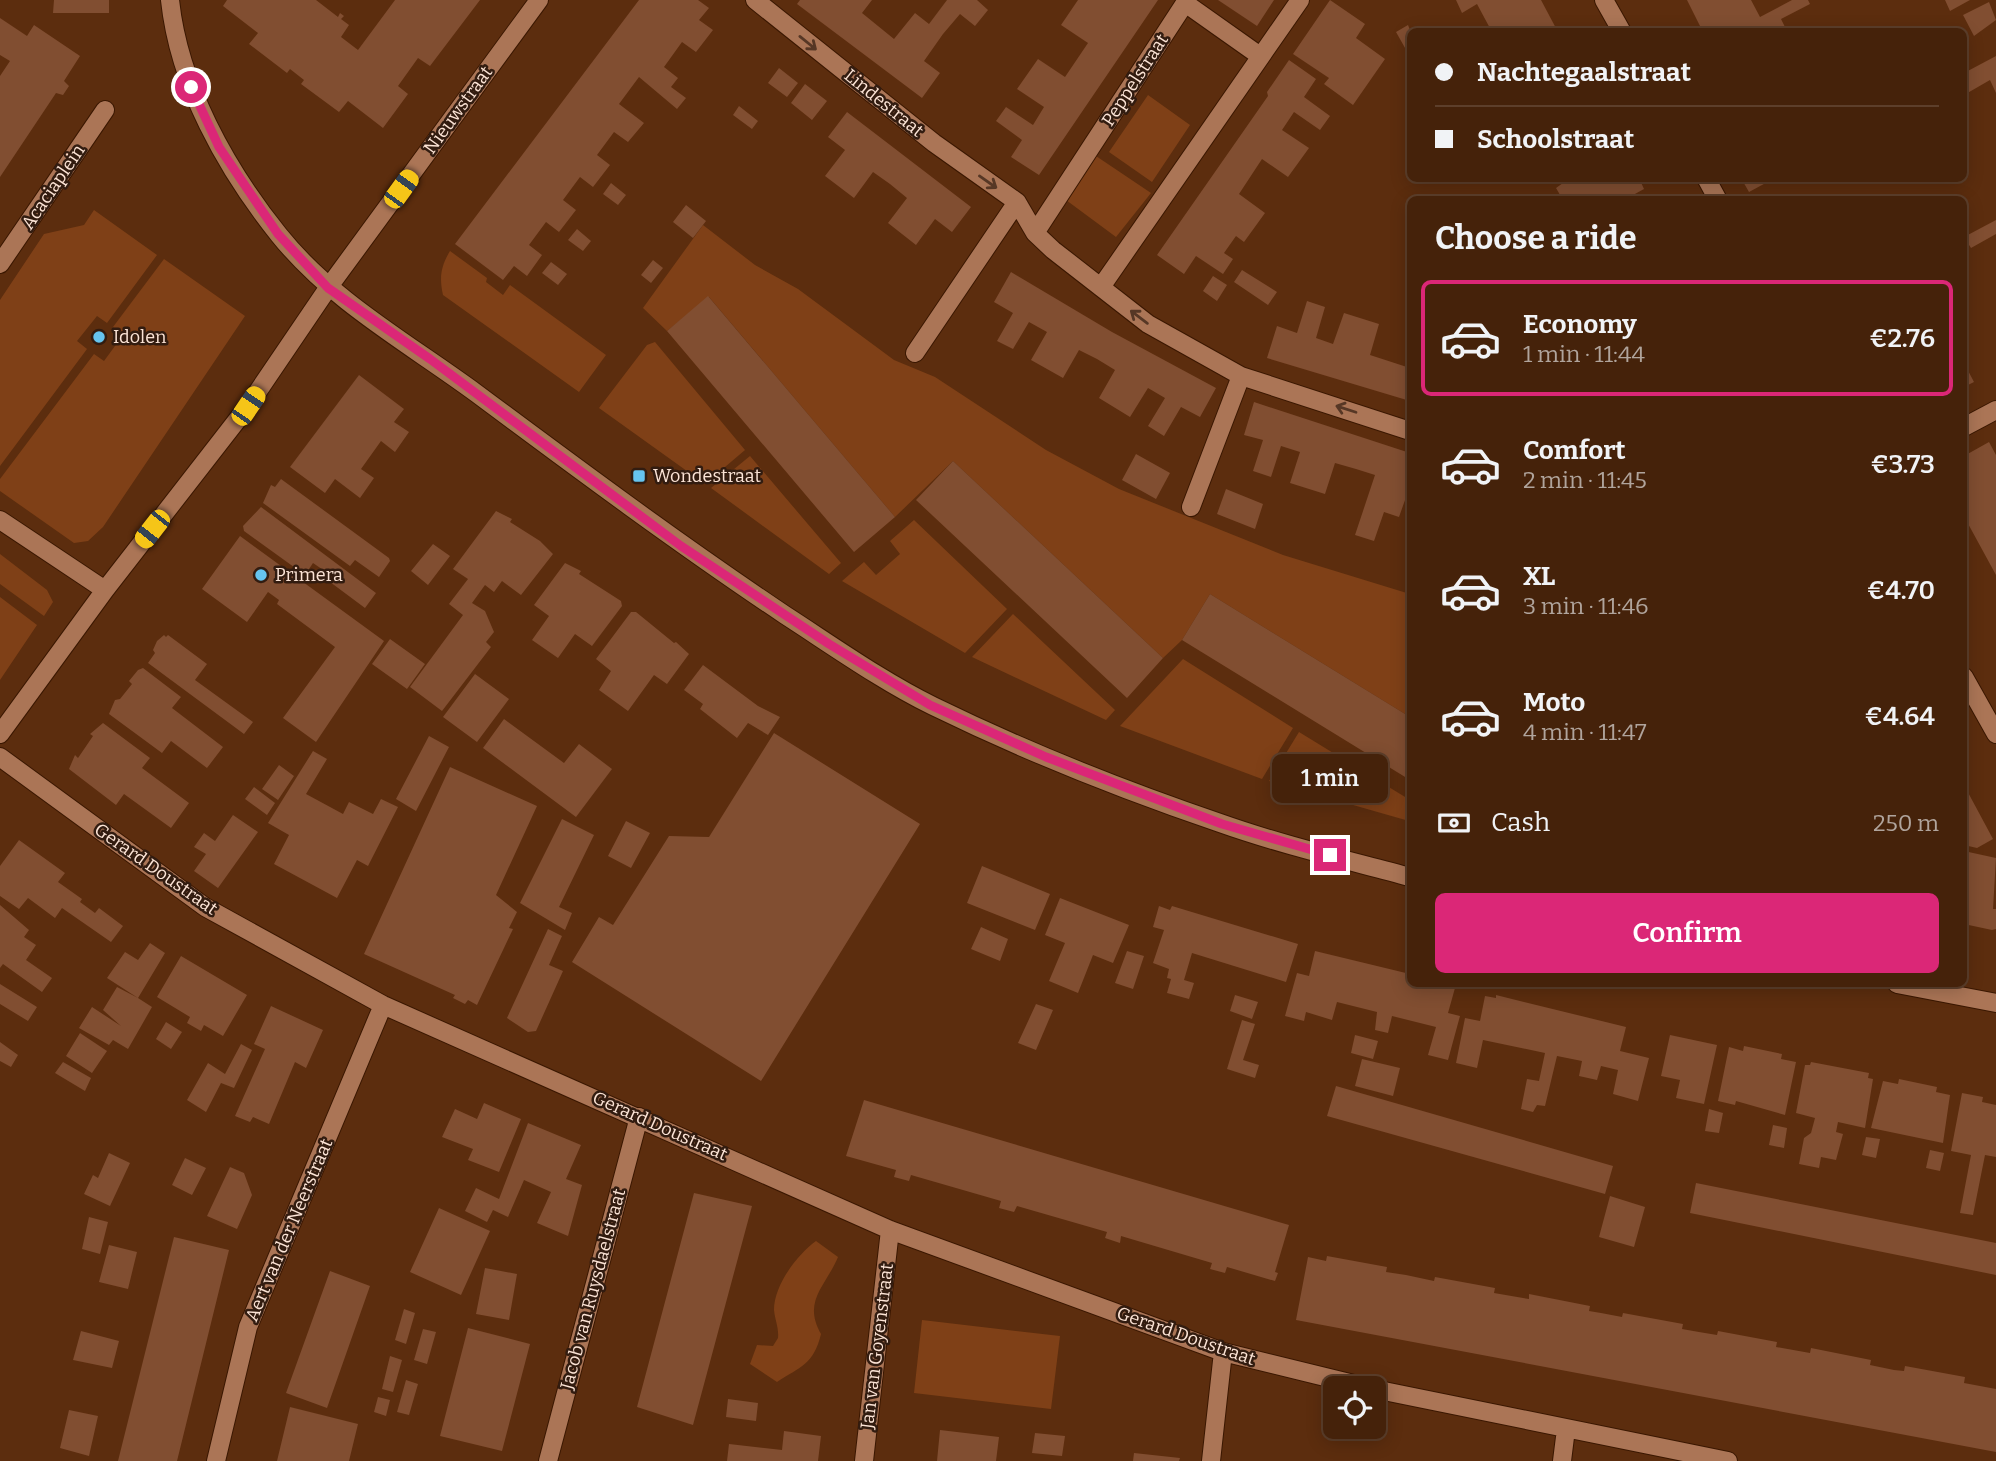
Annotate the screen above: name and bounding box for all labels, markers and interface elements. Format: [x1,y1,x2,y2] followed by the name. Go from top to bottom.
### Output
[1097,29,1173,130] street label: Peppelstraat
[799,35,817,50] one-way arrow
[1477,57,1691,88] text: Nachtegaalstraat
[419,61,497,158] street label: Nieuwstraat
[840,64,928,142] street label: Lindestraat
[175,71,207,103] route start
[1477,124,1634,155] text: Schoolstraat
[17,140,90,234] street label: Acaciaplein
[381,166,422,212] car
[978,175,997,189] one-way arrow
[1435,219,1636,257] text: Choose a ride
[1439,307,1502,370] icon: car
[1523,309,1637,340] text: Economy
[1130,310,1149,325] one-way arrow
[1869,323,1935,354] text: €2.76
[113,326,167,348] place label: Idolen
[91,329,107,345] marker: Idolen
[1523,340,1645,368] text: 1 min · 11:44
[228,383,269,429] car
[1335,402,1357,415] one-way arrow
[1439,433,1502,496] icon: car
[1523,435,1626,466] text: Comfort
[1870,449,1935,480] text: €3.73
[653,465,762,487] place label: Wondestraat
[1523,466,1647,494] text: 2 min · 11:45
[631,468,647,484] marker: Wondestraat
[131,506,174,552] car
[1439,559,1502,622] icon: car
[1523,561,1555,592] text: XL
[275,564,343,586] place label: Primera
[253,567,269,583] marker: Primera
[1867,575,1935,606] text: €4.70
[1523,592,1649,620] text: 3 min · 11:46
[1439,685,1502,748] icon: car
[1523,687,1585,718] text: Moto
[1865,701,1935,732] text: €4.64
[1523,718,1647,746] text: 4 min · 11:47
[1272,754,1388,802] callout: 1 min
[1301,764,1359,792] text: 1 min
[1435,804,1473,842] icon: cash
[1491,807,1550,838] text: Cash
[1873,809,1939,837] text: 250 m
[90,818,222,920] street label: Gerard Doustraat
[1314,839,1346,871] route end
[1435,893,1939,973] button: Confirm
[589,1086,731,1166] street label: Gerard Doustraat
[240,1135,338,1325] street label: Aert van der Neerstraat
[555,1186,631,1393] street label: Jacob van Ruysdaelstraat
[856,1261,898,1431] street label: Jan van Goyenstraat
[1114,1302,1259,1370] street label: Gerard Doustraat
[1323,1376,1386,1439] map controls
[1323,1376,1386,1439] button: locate

